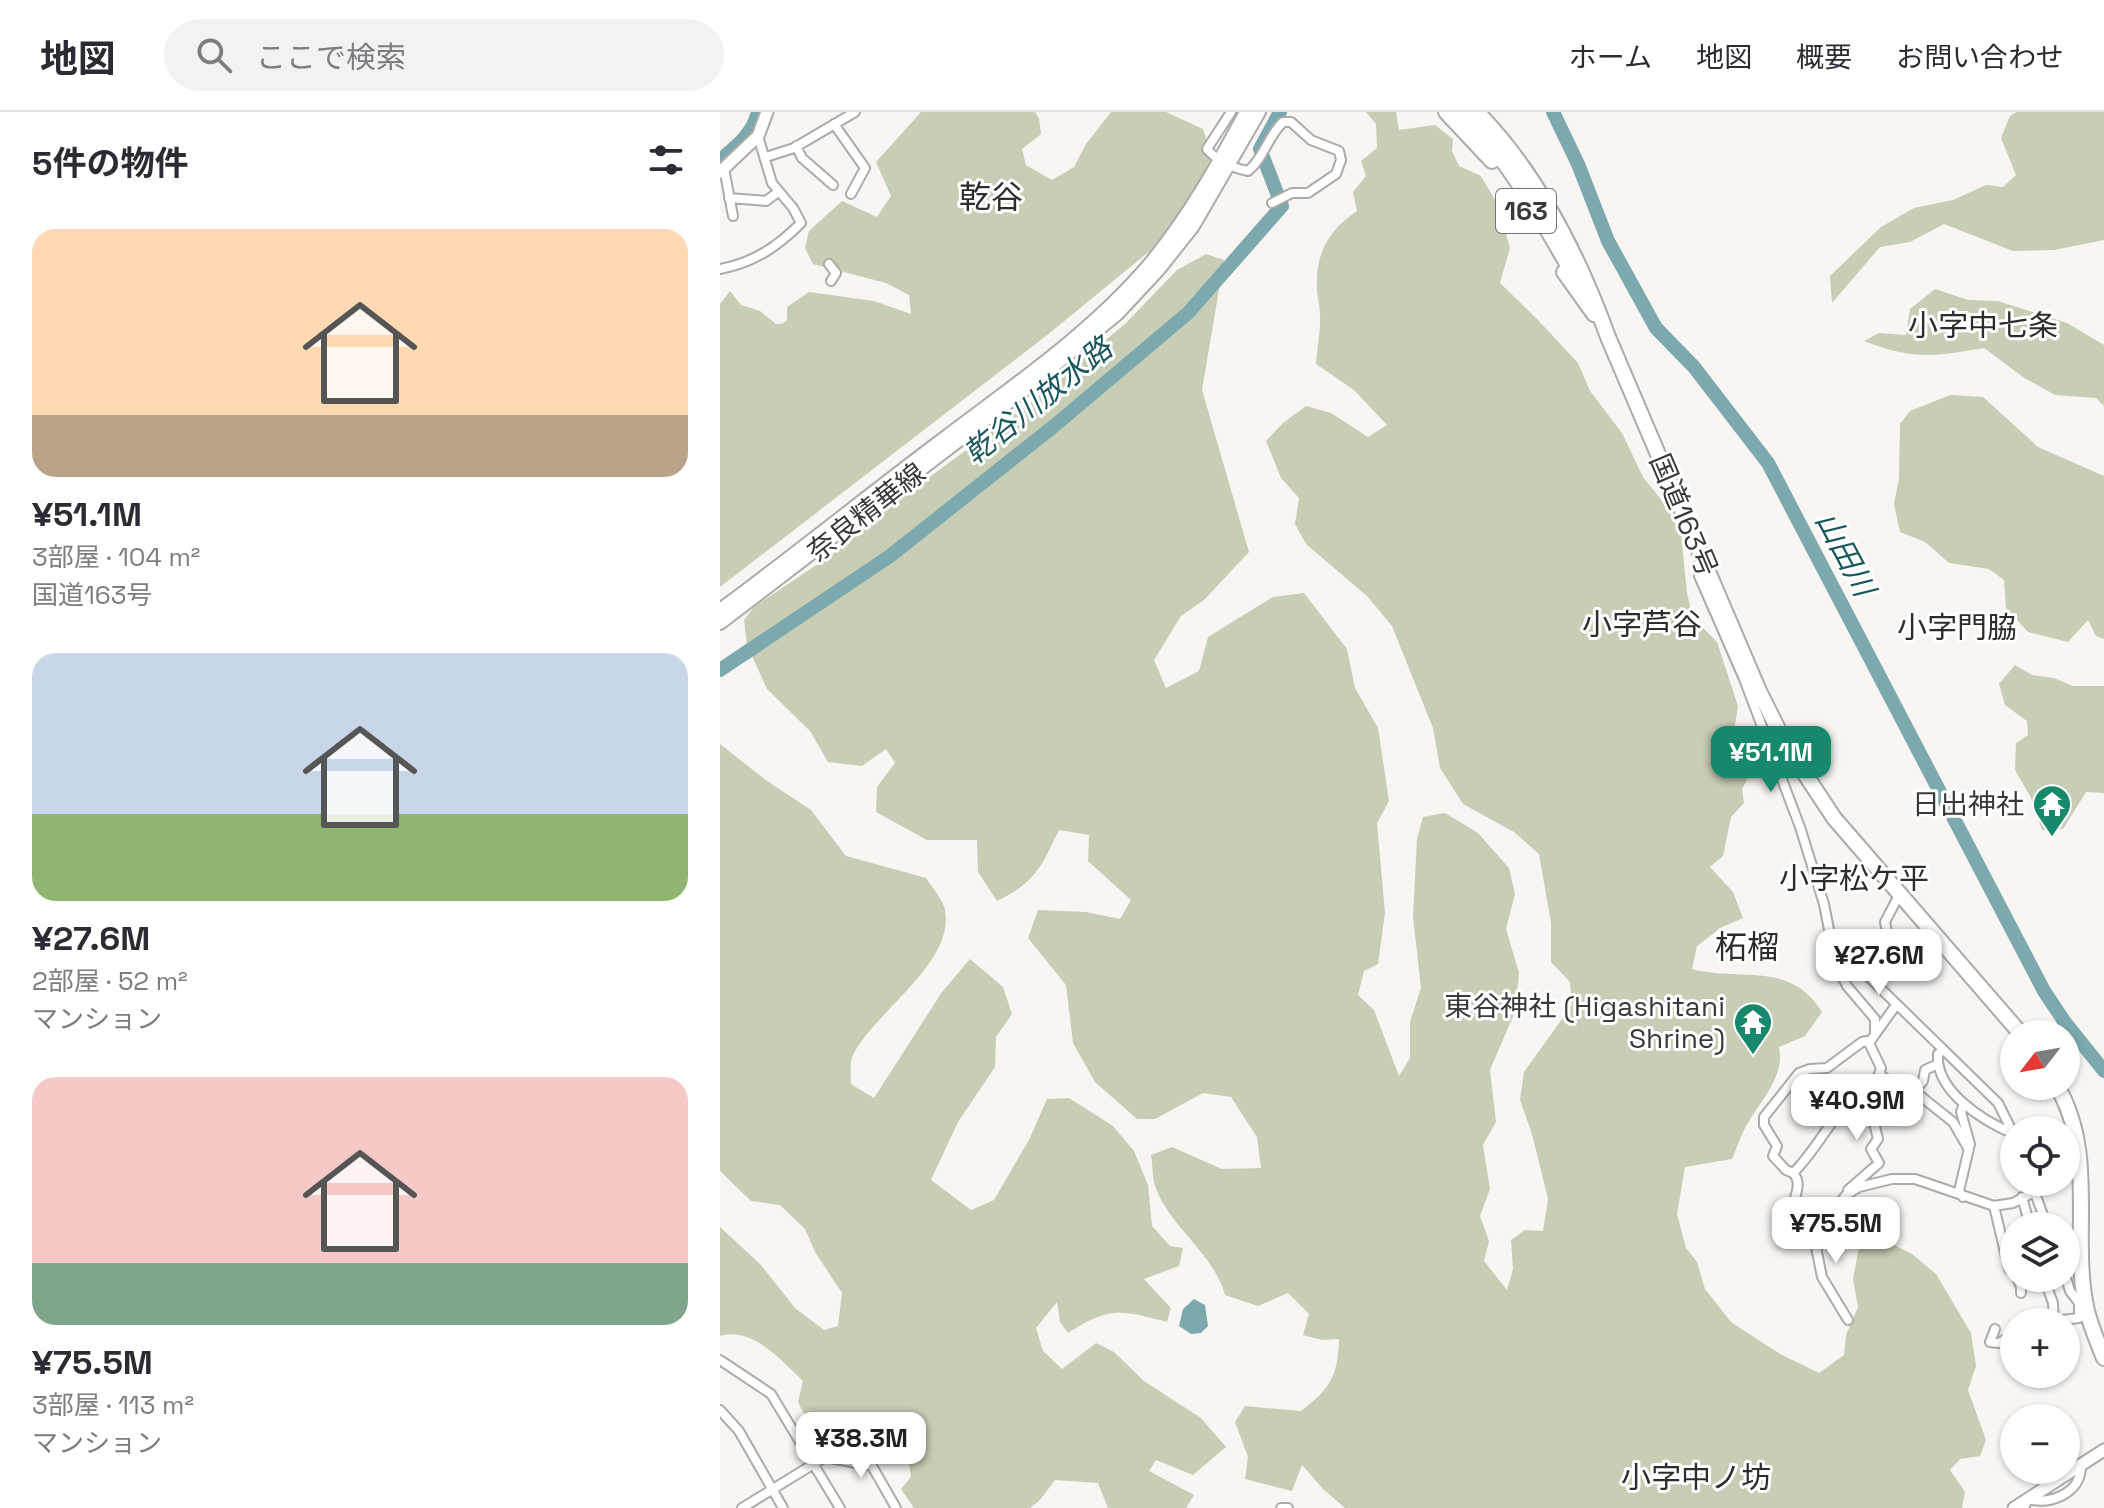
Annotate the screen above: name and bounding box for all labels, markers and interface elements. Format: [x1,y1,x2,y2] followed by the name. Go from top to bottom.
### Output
[164,19,724,91] search box
[192,33,236,77] icon: search
[40,35,116,83] text: 地図
[256,38,406,77] text: ここで検索
[1569,39,1652,75] text: ホーム
[1696,39,1752,75] text: 地図
[1796,39,1852,75] text: 概要
[1896,39,2064,75] text: お問い合わせ
[644,138,688,182] icon: filters
[32,142,188,185] text: 5件の物件
[959,177,1023,217] district label: 乾谷
[1496,189,1556,233] road number: 163
[288,281,432,425] icon: home
[1908,306,2058,345] district label: 小字中七条
[955,327,1122,472] water label: 乾谷川放水路
[1642,448,1726,582] street label: 国道163号
[800,455,932,569] street label: 奈良精華線
[32,493,142,536] text: ¥51.1M
[1807,505,1885,605] water label: 山田川
[32,540,200,574] text: 3部屋 · 104 m²
[32,578,152,612] text: 国道163号
[1582,605,1702,644] district label: 小字芦谷
[1897,608,2017,647] district label: 小字門脇
[288,705,432,849] icon: home
[1706,726,1836,794] pin: ¥51.1M
[1729,735,1813,769] text: ¥51.1M
[2031,783,2073,838] temple icon: 日出神社
[1912,786,2024,822] place label: 日出神社
[1779,859,1929,898] district label: 小字松ケ平
[32,917,150,960] text: ¥27.6M
[1715,927,1779,967] district label: 柘榴
[1814,929,1944,997] pin: ¥27.6M
[1834,938,1924,972] text: ¥27.6M
[32,964,188,998] text: 2部屋 · 52 m²
[1444,988,1725,1056] place label: 東谷神社 (Higashitani Shrine)
[1732,1001,1774,1056] temple icon: 東谷神社 (Higashitani Shrine)
[32,1002,162,1036] text: マンション
[2000,1020,2080,1100] north arrow
[2000,1020,2080,1484] map controls
[1792,1074,1922,1142] pin: ¥40.9M
[1809,1083,1905,1117] text: ¥40.9M
[2000,1116,2080,1196] button: locate
[288,1129,432,1273] icon: home
[1771,1197,1901,1265] pin: ¥75.5M
[1790,1206,1882,1240] text: ¥75.5M
[2000,1212,2080,1292] button: layers
[2000,1308,2080,1388] button: +
[32,1341,153,1384] text: ¥75.5M
[32,1388,194,1422] text: 3部屋 · 113 m²
[2000,1404,2080,1484] button: −
[796,1412,926,1480] pin: ¥38.3M
[814,1421,908,1455] text: ¥38.3M
[32,1426,162,1460] text: マンション
[1621,1458,1771,1497] district label: 小字中ノ坊

